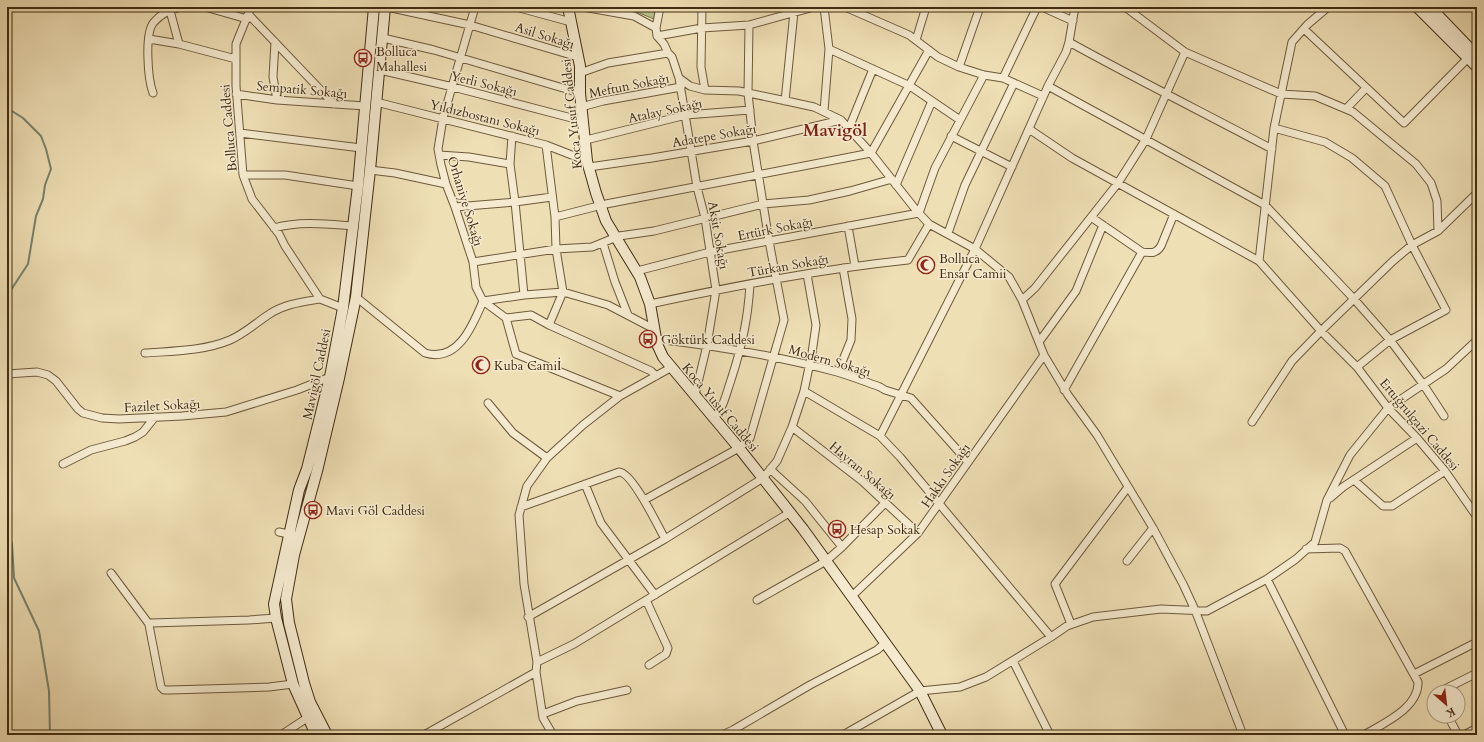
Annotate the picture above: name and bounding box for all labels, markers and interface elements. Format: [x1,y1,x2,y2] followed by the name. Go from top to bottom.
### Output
[513,18,577,54] street label: Asil Sokağı
[376,43,427,76] place label: Bolluca Mahallesi
[353,48,373,68] bus stop icon: Bolluca Mahallesi
[557,58,587,170] street label: Koca Yusuf Caddesi
[449,67,519,101] street label: Yerli Sokağı
[588,69,671,103] street label: Meftun Sokağı
[256,77,348,103] street label: Sempatik Sokağı
[216,83,242,173] street label: Bolluca Caddesi
[626,94,704,128] street label: Atalay Sokağı
[428,96,542,140] street label: Yıldızbostanı Sokağı
[803,119,867,142] district label: Mavigöl
[671,120,758,152] street label: Adatepe Sokağı
[443,154,487,249] street label: Orhaniye Sokağı
[703,200,733,271] street label: Akşit Sokağı
[736,213,815,245] street label: Ertürk Sokağı
[746,250,830,282] street label: Türkan Sokağı
[939,250,1007,283] place label: Bolluca Ensar Camii
[916,255,936,275] mosque icon: Bolluca Ensar Camii
[299,327,335,421] street label: Mavigöl Caddesi
[638,329,658,349] bus stop icon: Göktürk Caddesi
[661,331,755,349] place label: Göktürk Caddesi
[786,341,873,381] street label: Modern Sokağı
[471,355,491,375] mosque icon: Kuba Camiİ
[494,357,562,375] place label: Kuba Camiİ
[678,359,763,456] street label: Koca Yusuf Caddesi
[1375,375,1464,475] street label: Ertuğrulgazi Caddesi
[123,395,201,417] street label: Fazilet Sokağı
[825,438,900,504] street label: Hayran Sokağı
[917,440,975,511] street label: Hakkı Sokağı
[303,500,323,520] bus stop icon: Mavi Göl Caddesi
[326,502,425,520] place label: Mavi Göl Caddesi
[827,519,847,539] bus stop icon: Hesap Sokak
[850,521,920,539] place label: Hesap Sokak
[1426,684,1466,724] north arrow
[1443,704,1458,721] text: K

